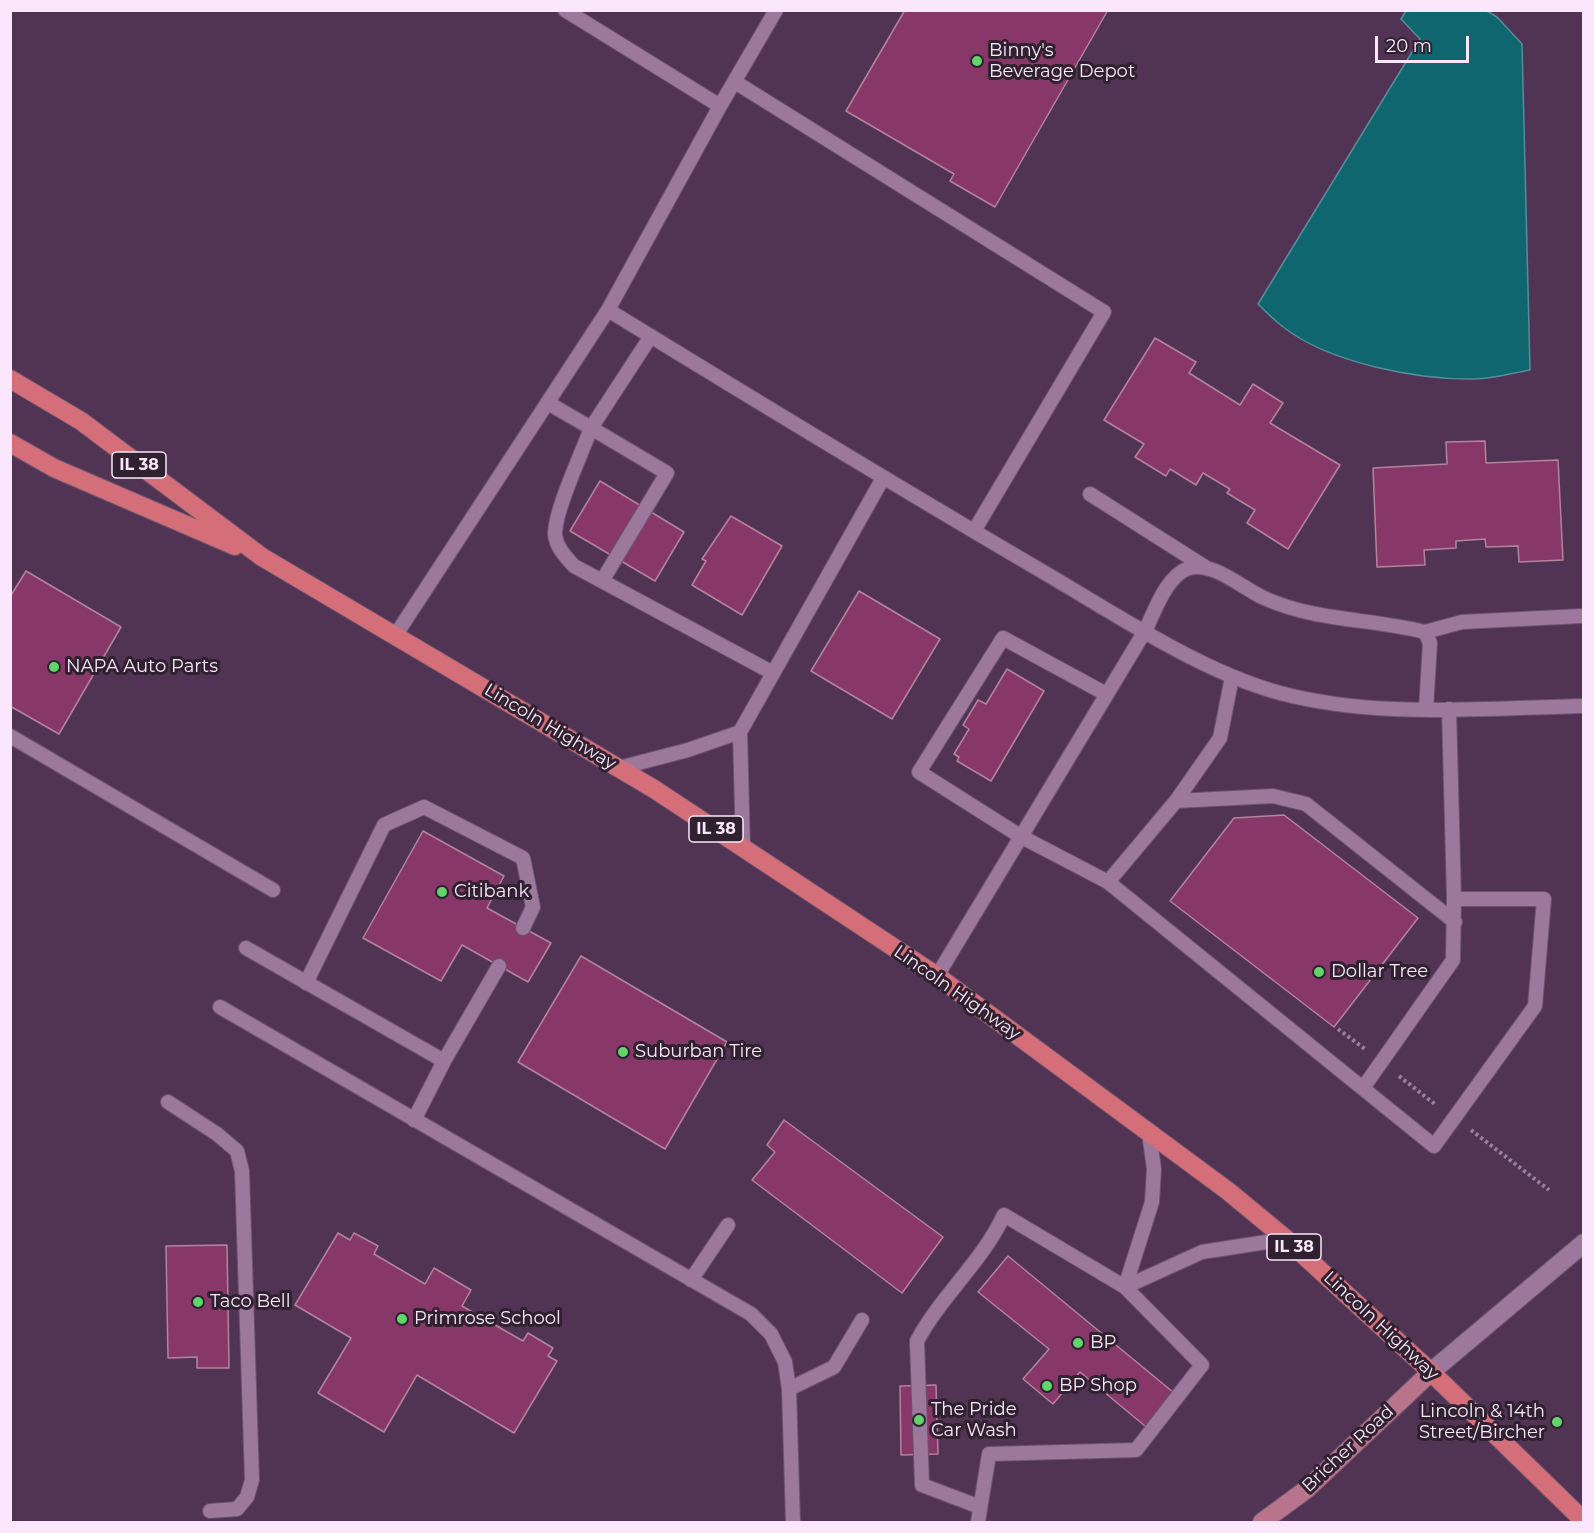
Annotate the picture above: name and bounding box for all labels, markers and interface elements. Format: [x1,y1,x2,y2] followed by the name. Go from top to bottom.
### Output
[1378,24,1472,62] scale bar
[1386,35,1432,57] text: 20 m
[989,40,1135,82] place label: Binny's Beverage Depot
[970,54,984,68] marker: Binny's Beverage Depot
[112,452,166,478] road number: IL 38
[66,656,218,678] place label: NAPA Auto Parts
[47,660,61,674] marker: NAPA Auto Parts
[480,679,620,775] street label: Lincoln Highway
[689,816,743,842] road number: IL 38
[454,881,529,903] place label: Citibank
[435,885,449,899] marker: Citibank
[889,941,1025,1045] street label: Lincoln Highway
[1331,961,1428,983] place label: Dollar Tree
[1312,965,1326,979] marker: Dollar Tree
[635,1041,762,1063] place label: Suburban Tire
[616,1045,630,1059] marker: Suburban Tire
[1267,1234,1321,1260] road number: IL 38
[1319,1267,1443,1385] street label: Lincoln Highway
[210,1291,291,1313] place label: Taco Bell
[191,1295,205,1309] marker: Taco Bell
[414,1308,561,1330] place label: Primrose School
[395,1312,409,1326] marker: Primrose School
[1090,1332,1116,1354] place label: BP
[1071,1336,1085,1350] marker: BP
[1059,1375,1137,1397] place label: BP Shop
[1040,1379,1054,1393] marker: BP Shop
[931,1399,1017,1442] place label: The Pride Car Wash
[1298,1401,1398,1497] street label: Bricher Road
[1419,1401,1545,1444] place label: Lincoln & 14th Street/Bircher
[912,1413,926,1427] marker: The Pride Car Wash
[1550,1415,1564,1429] marker: Lincoln & 14th Street/Bircher

